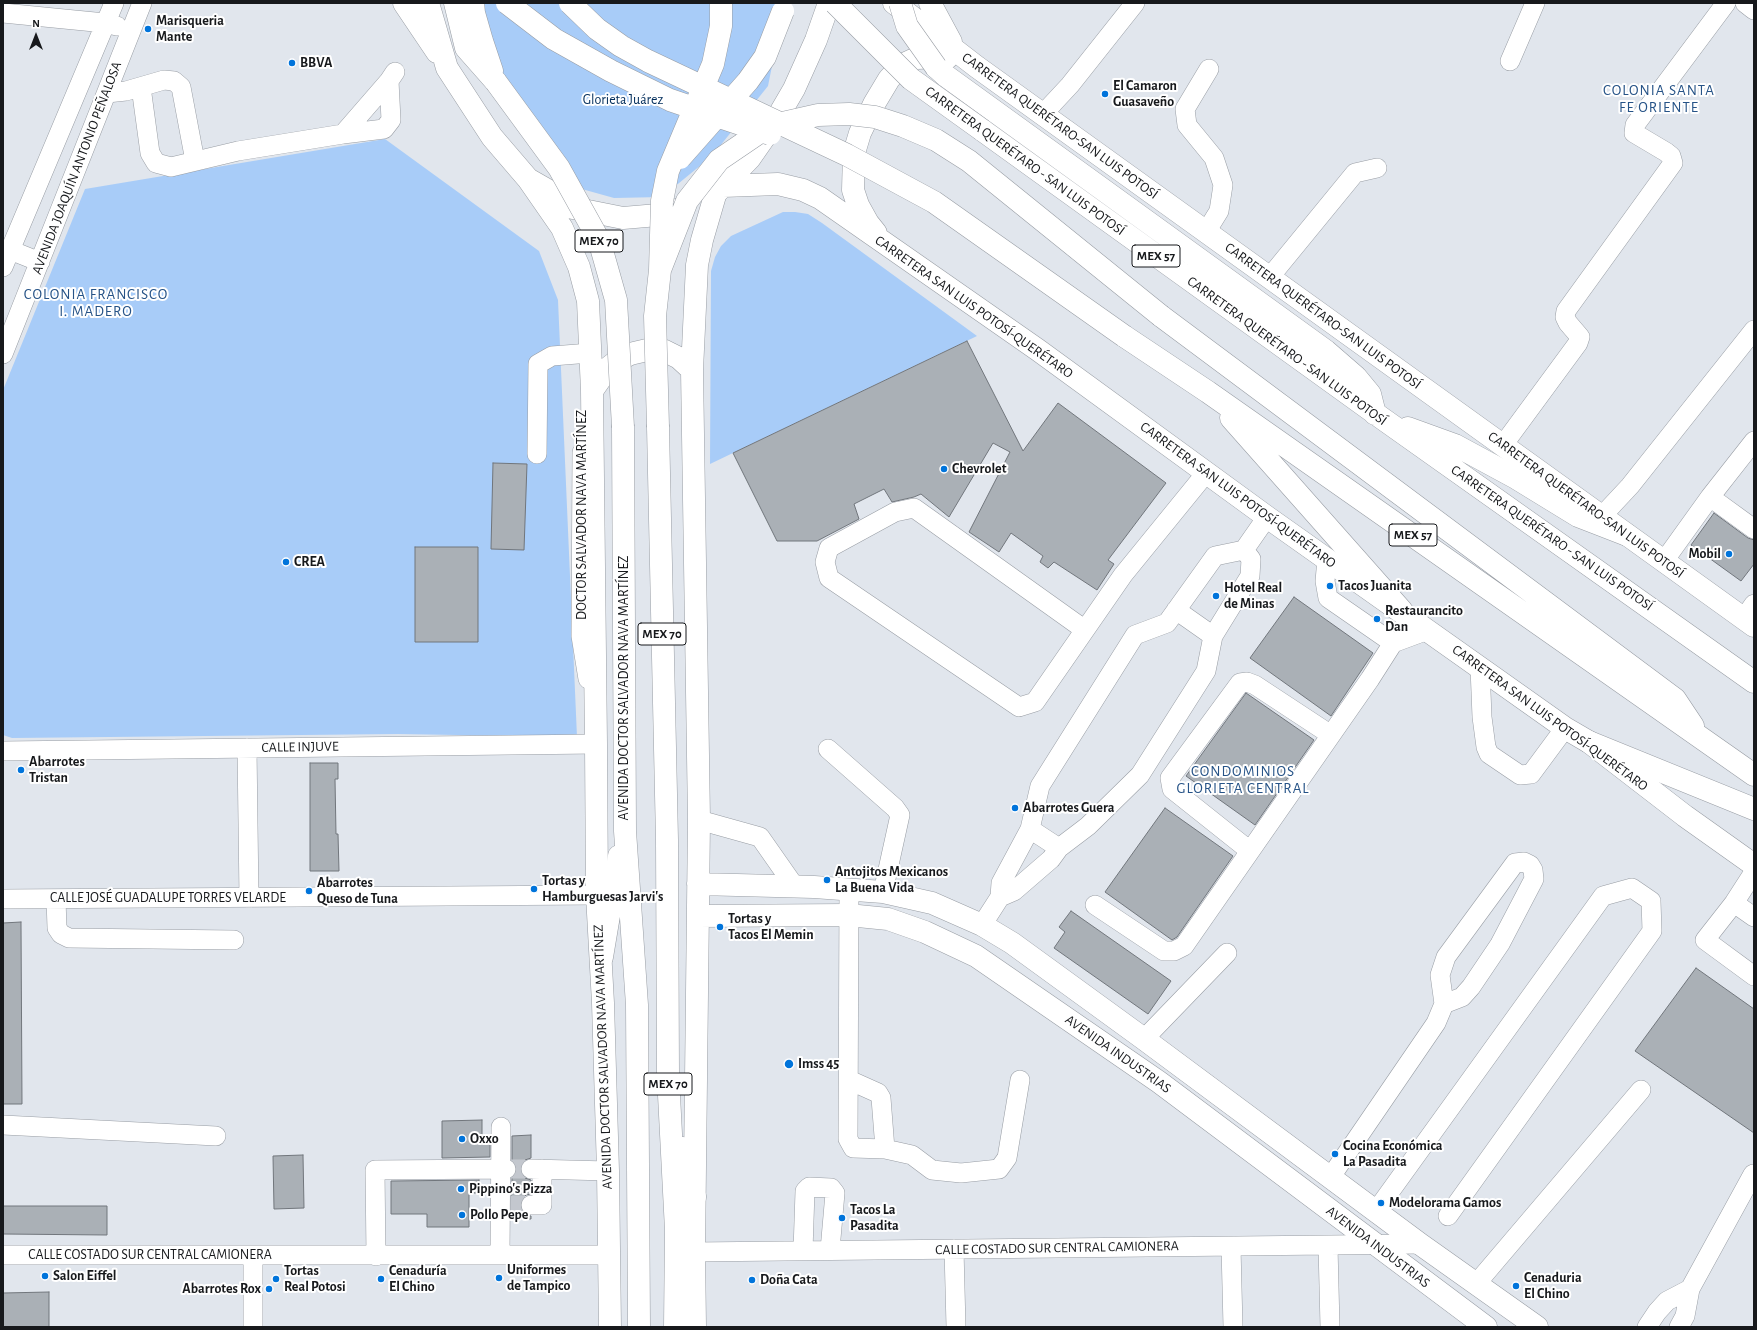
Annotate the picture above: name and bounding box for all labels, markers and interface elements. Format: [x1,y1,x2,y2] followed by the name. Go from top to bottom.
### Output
[156,13,224,46] place label: Marisqueria Mante
[16,16,56,56] north arrow
[32,18,40,29] text: N
[143,24,153,34] marker: Marisqueria Mante
[959,49,1161,203] street label: CARRETERA QUERÉTARO-SAN LUIS POTOSÍ
[300,55,332,71] place label: BBVA
[287,58,297,68] marker: BBVA
[29,59,125,277] street label: AVENIDA JOAQUÍN ANTONIO PEÑALOSA
[1113,78,1177,110] place label: El Camaron Guasaveño
[1603,81,1715,116] district label: COLONIA SANTA FE ORIENTE
[922,83,1128,239] street label: CARRETERA QUERÉTARO - SAN LUIS POTOSÍ
[1100,89,1110,99] marker: El Camaron Guasaveño
[583,92,663,108] park label: Glorieta Juárez
[575,230,623,252] road number: MEX 70
[872,232,1076,382] street label: CARRETERA SAN LUIS POTOSÍ-QUERÉTARO
[1222,239,1424,393] street label: CARRETERA QUERÉTARO-SAN LUIS POTOSÍ
[1132,245,1180,267] road number: MEX 57
[1184,273,1390,429] street label: CARRETERA QUERÉTARO - SAN LUIS POTOSÍ
[24,285,168,320] district label: COLONIA FRANCISCO I. MADERO
[574,410,590,620] street label: DOCTOR SALVADOR NAVA MARTÍNEZ
[1137,418,1339,572] street label: CARRETERA SAN LUIS POTOSÍ-QUERÉTARO
[1485,428,1687,582] street label: CARRETERA QUERÉTARO-SAN LUIS POTOSÍ
[952,461,1006,477] place label: Chevrolet
[1448,461,1656,615] street label: CARRETERA QUERÉTARO - SAN LUIS POTOSÍ
[939,464,949,474] marker: Chevrolet
[1389,524,1437,546] road number: MEX 57
[1688,546,1721,562] place label: Mobil
[1724,549,1734,559] marker: Mobil
[294,554,325,570] place label: CREA
[616,555,632,821] street label: AVENIDA DOCTOR SALVADOR NAVA MARTÍNEZ
[281,557,291,567] marker: CREA
[1338,578,1412,594] place label: Tacos Juanita
[1224,580,1282,612] place label: Hotel Real de Minas
[1325,581,1335,591] marker: Tacos Juanita
[1211,591,1221,601] marker: Hotel Real de Minas
[1385,603,1463,636] place label: Restaurancito Dan
[1372,614,1382,624] marker: Restaurancito Dan
[638,623,686,645] road number: MEX 70
[1449,641,1651,795] street label: CARRETERA SAN LUIS POTOSÍ-QUERÉTARO
[261,738,339,756] street label: CALLE INJUVE
[29,754,85,786] place label: Abarrotes Tristan
[1176,762,1310,797] district label: CONDOMINIOS GLORIETA CENTRAL
[16,765,26,775] marker: Abarrotes Tristan
[1023,800,1114,816] place label: Abarrotes Guera
[1010,803,1020,813] marker: Abarrotes Guera
[835,864,948,896] place label: Antojitos Mexicanos La Buena Vida
[542,873,663,906] place label: Tortas y Hamburguesas Jarvi's
[317,875,398,908] place label: Abarrotes Queso de Tuna
[822,875,832,885] marker: Antojitos Mexicanos La Buena Vida
[529,884,539,894] marker: Tortas y Hamburguesas Jarvi's
[304,886,314,896] marker: Abarrotes Queso de Tuna
[50,890,286,906] street label: CALLE JOSÉ GUADALUPE TORRES VELARDE
[728,911,814,944] place label: Tortas y Tacos El Memin
[715,922,725,932] marker: Tortas y Tacos El Memin
[590,924,616,1190] street label: AVENIDA DOCTOR SALVADOR NAVA MARTÍNEZ
[1062,1011,1174,1097] street label: AVENIDA INDUSTRIAS
[798,1056,839,1072] place label: Imss 45
[783,1058,795,1070] marker: Imss 45
[644,1073,692,1095] road number: MEX 70
[470,1131,499,1147] place label: Oxxo
[457,1134,467,1144] marker: Oxxo
[1343,1138,1442,1170] place label: Cocina Económica La Pasadita
[1330,1149,1340,1159] marker: Cocina Económica La Pasadita
[469,1181,553,1197] place label: Pippino's Pizza
[456,1184,466,1194] marker: Pippino's Pizza
[1389,1195,1501,1211] place label: Modelorama Gamos
[1376,1198,1386,1208] marker: Modelorama Gamos
[850,1202,899,1234] place label: Tacos La Pasadita
[1323,1203,1433,1291] street label: AVENIDA INDUSTRIAS
[470,1207,528,1223] place label: Pollo Pepe
[457,1210,467,1220] marker: Pollo Pepe
[837,1213,847,1223] marker: Tacos La Pasadita
[935,1237,1179,1259] street label: CALLE COSTADO SUR CENTRAL CAMIONERA
[28,1247,272,1263] street label: CALLE COSTADO SUR CENTRAL CAMIONERA
[507,1262,570,1294] place label: Uniformes de Tampico
[284,1263,346,1296] place label: Tortas Real Potosi
[389,1263,447,1296] place label: Cenaduría El Chino
[53,1268,117,1284] place label: Salon Eiffel
[1524,1270,1582,1302] place label: Cenaduria El Chino
[40,1271,50,1281] marker: Salon Eiffel
[760,1272,818,1288] place label: Doña Cata
[494,1273,504,1283] marker: Uniformes de Tampico
[271,1274,281,1284] marker: Tortas Real Potosi
[376,1274,386,1284] marker: Cenaduría El Chino
[747,1275,757,1285] marker: Doña Cata
[182,1281,261,1297] place label: Abarrotes Rox
[1511,1281,1521,1291] marker: Cenaduria El Chino
[264,1284,274,1294] marker: Abarrotes Rox

